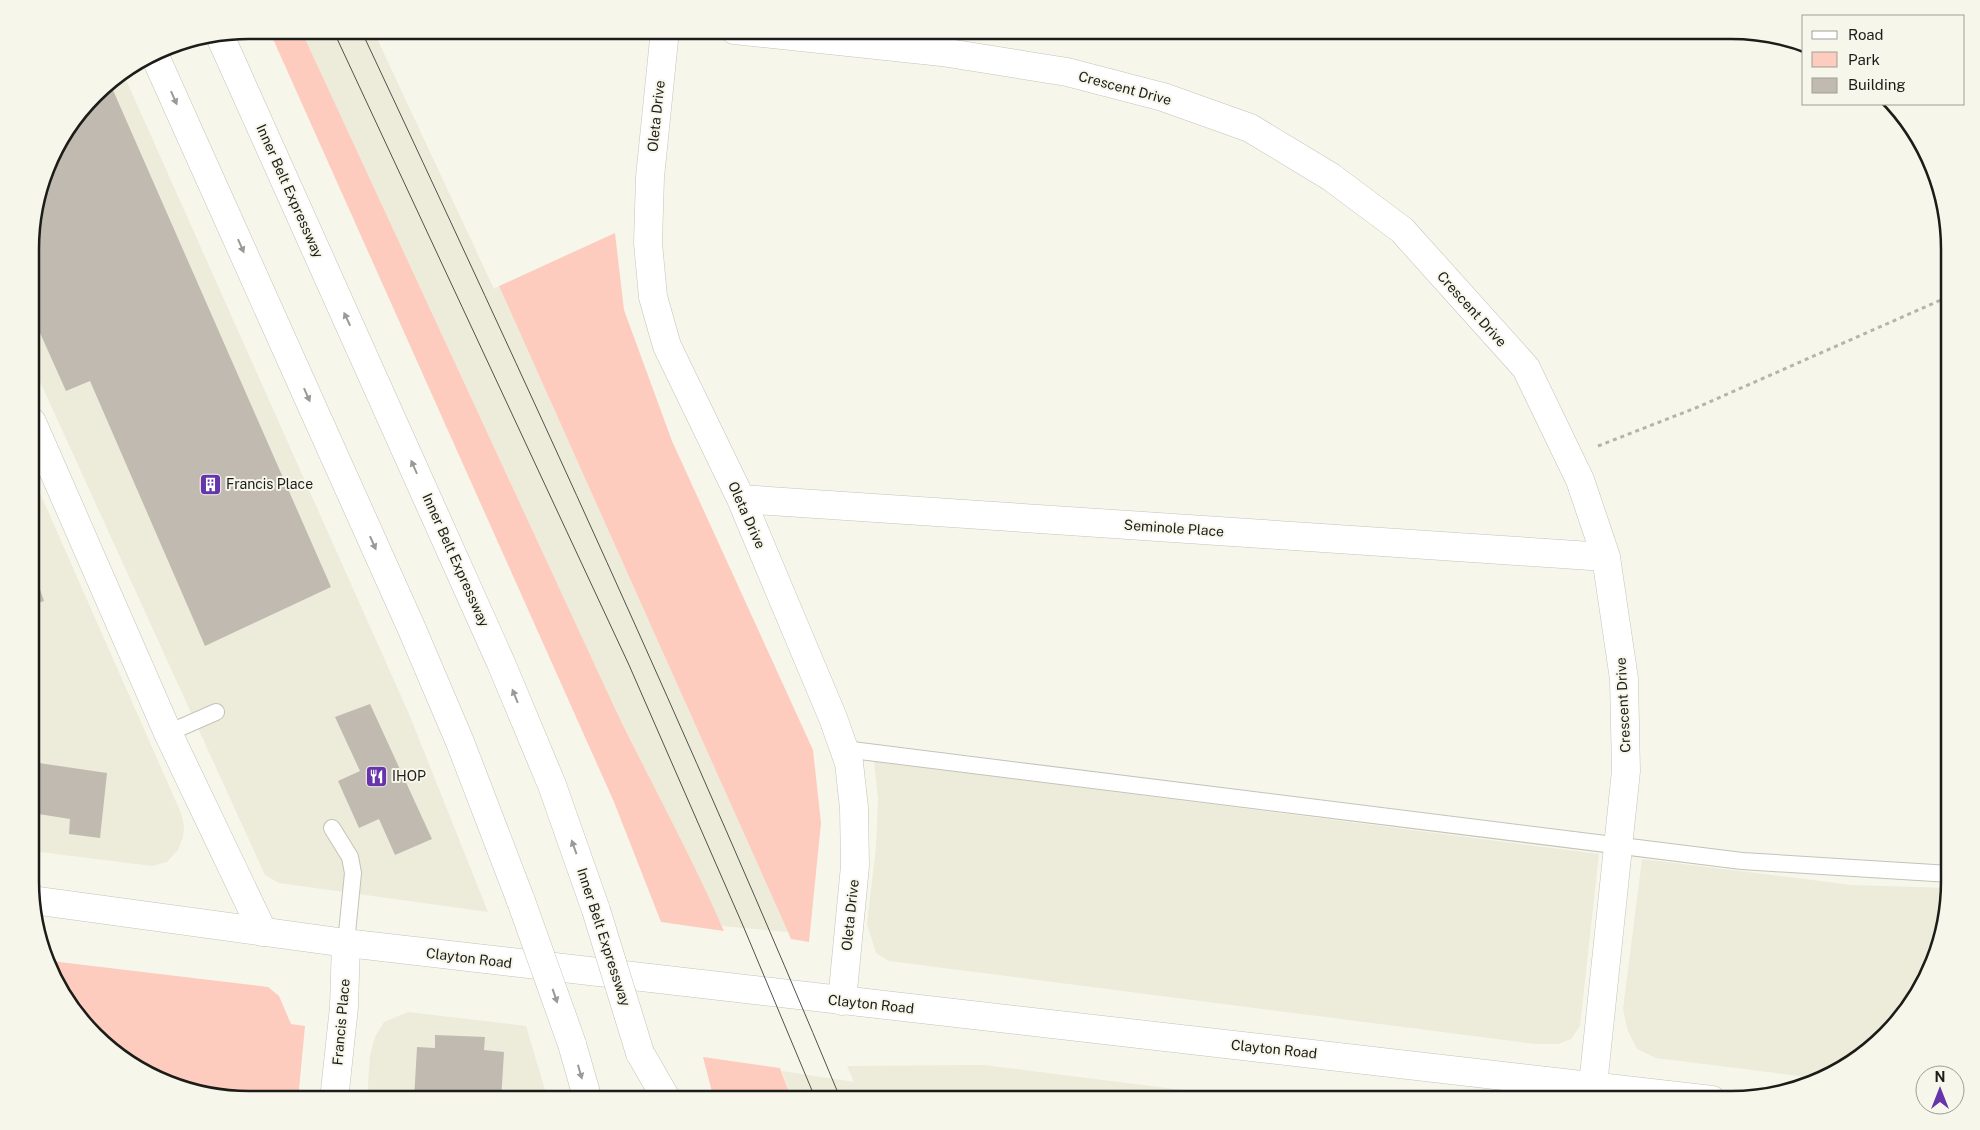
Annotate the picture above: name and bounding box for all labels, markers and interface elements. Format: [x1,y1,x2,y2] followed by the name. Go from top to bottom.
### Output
[1802,15,1965,105] legend
[1848,26,1884,43] text: Road
[1848,51,1880,68] text: Park
[1077,68,1173,108] street label: Crescent Drive
[1848,76,1906,93] text: Building
[644,79,668,153] street label: Oleta Drive
[170,91,178,105] one-way arrow
[253,122,327,261] street label: Inner Belt Expressway
[237,239,245,253] one-way arrow
[1434,268,1510,350] street label: Crescent Drive
[343,312,351,326] one-way arrow
[303,388,311,402] one-way arrow
[410,460,418,474] one-way arrow
[198,472,222,496] building icon: Francis Place
[226,476,313,492] place label: Francis Place
[725,479,769,551] street label: Oleta Drive
[419,491,493,630] street label: Inner Belt Expressway
[1123,517,1225,539] street label: Seminole Place
[370,536,378,550] one-way arrow
[1613,657,1633,753] street label: Crescent Drive
[510,689,518,703] one-way arrow
[364,764,388,788] restaurant icon: IHOP
[392,768,426,784] place label: IHOP
[570,839,578,854] one-way arrow
[574,866,634,1009] street label: Inner Belt Expressway
[838,878,862,952] street label: Oleta Drive
[425,945,513,971] street label: Clayton Road
[329,978,353,1066] street label: Francis Place
[552,989,559,1004] one-way arrow
[827,992,915,1016] street label: Clayton Road
[1230,1037,1318,1061] street label: Clayton Road
[576,1065,584,1080] one-way arrow
[1915,1065,1965,1115] north arrow
[1935,1069,1945,1085] text: N

